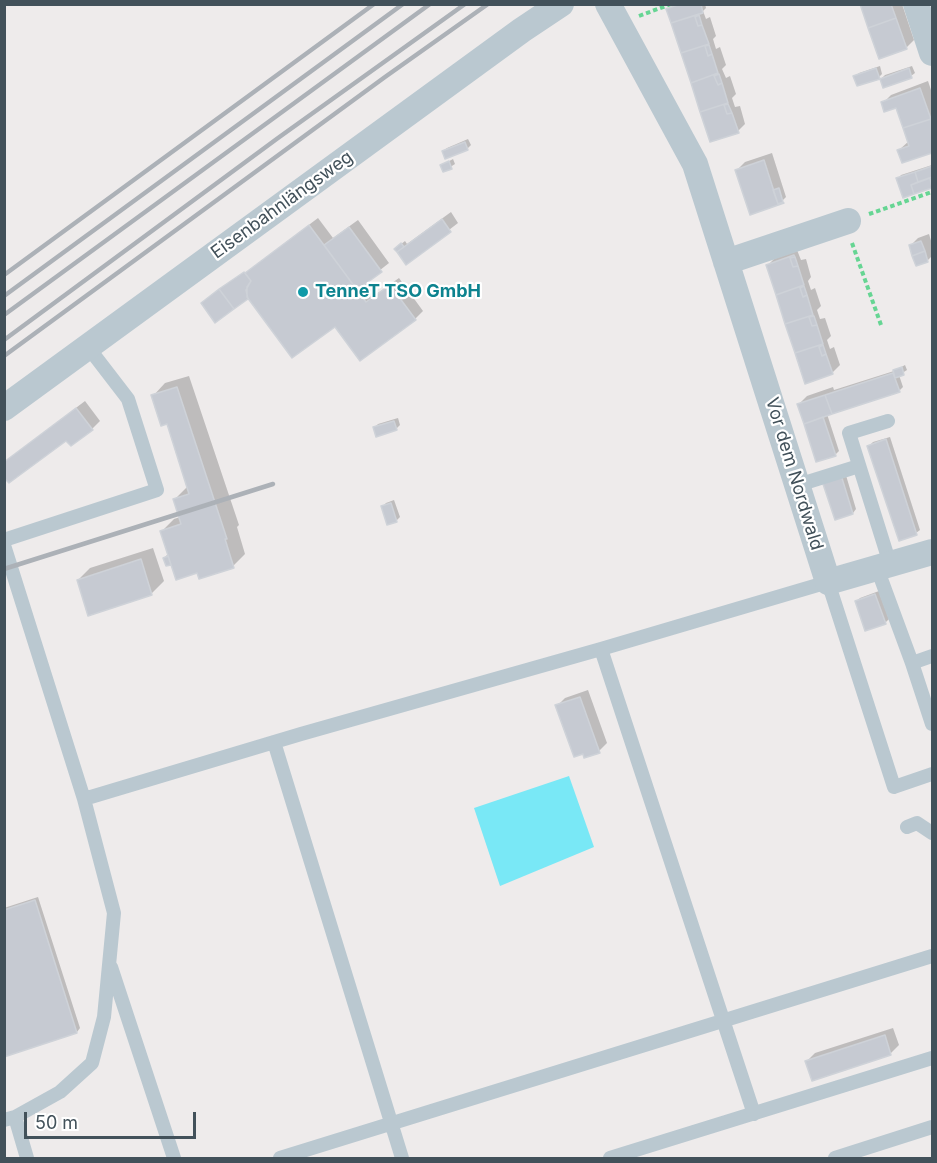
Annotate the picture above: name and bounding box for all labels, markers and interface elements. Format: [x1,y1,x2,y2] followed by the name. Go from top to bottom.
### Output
[207,146,357,264] street label: Eisenbahnlängsweg
[315,281,481,303] place label: TenneT TSO GmbH
[296,285,310,299] marker: TenneT TSO GmbH
[760,395,828,553] street label: Vor dem Nordwald
[27,1100,200,1138] scale bar
[35,1112,78,1133] text: 50 m

